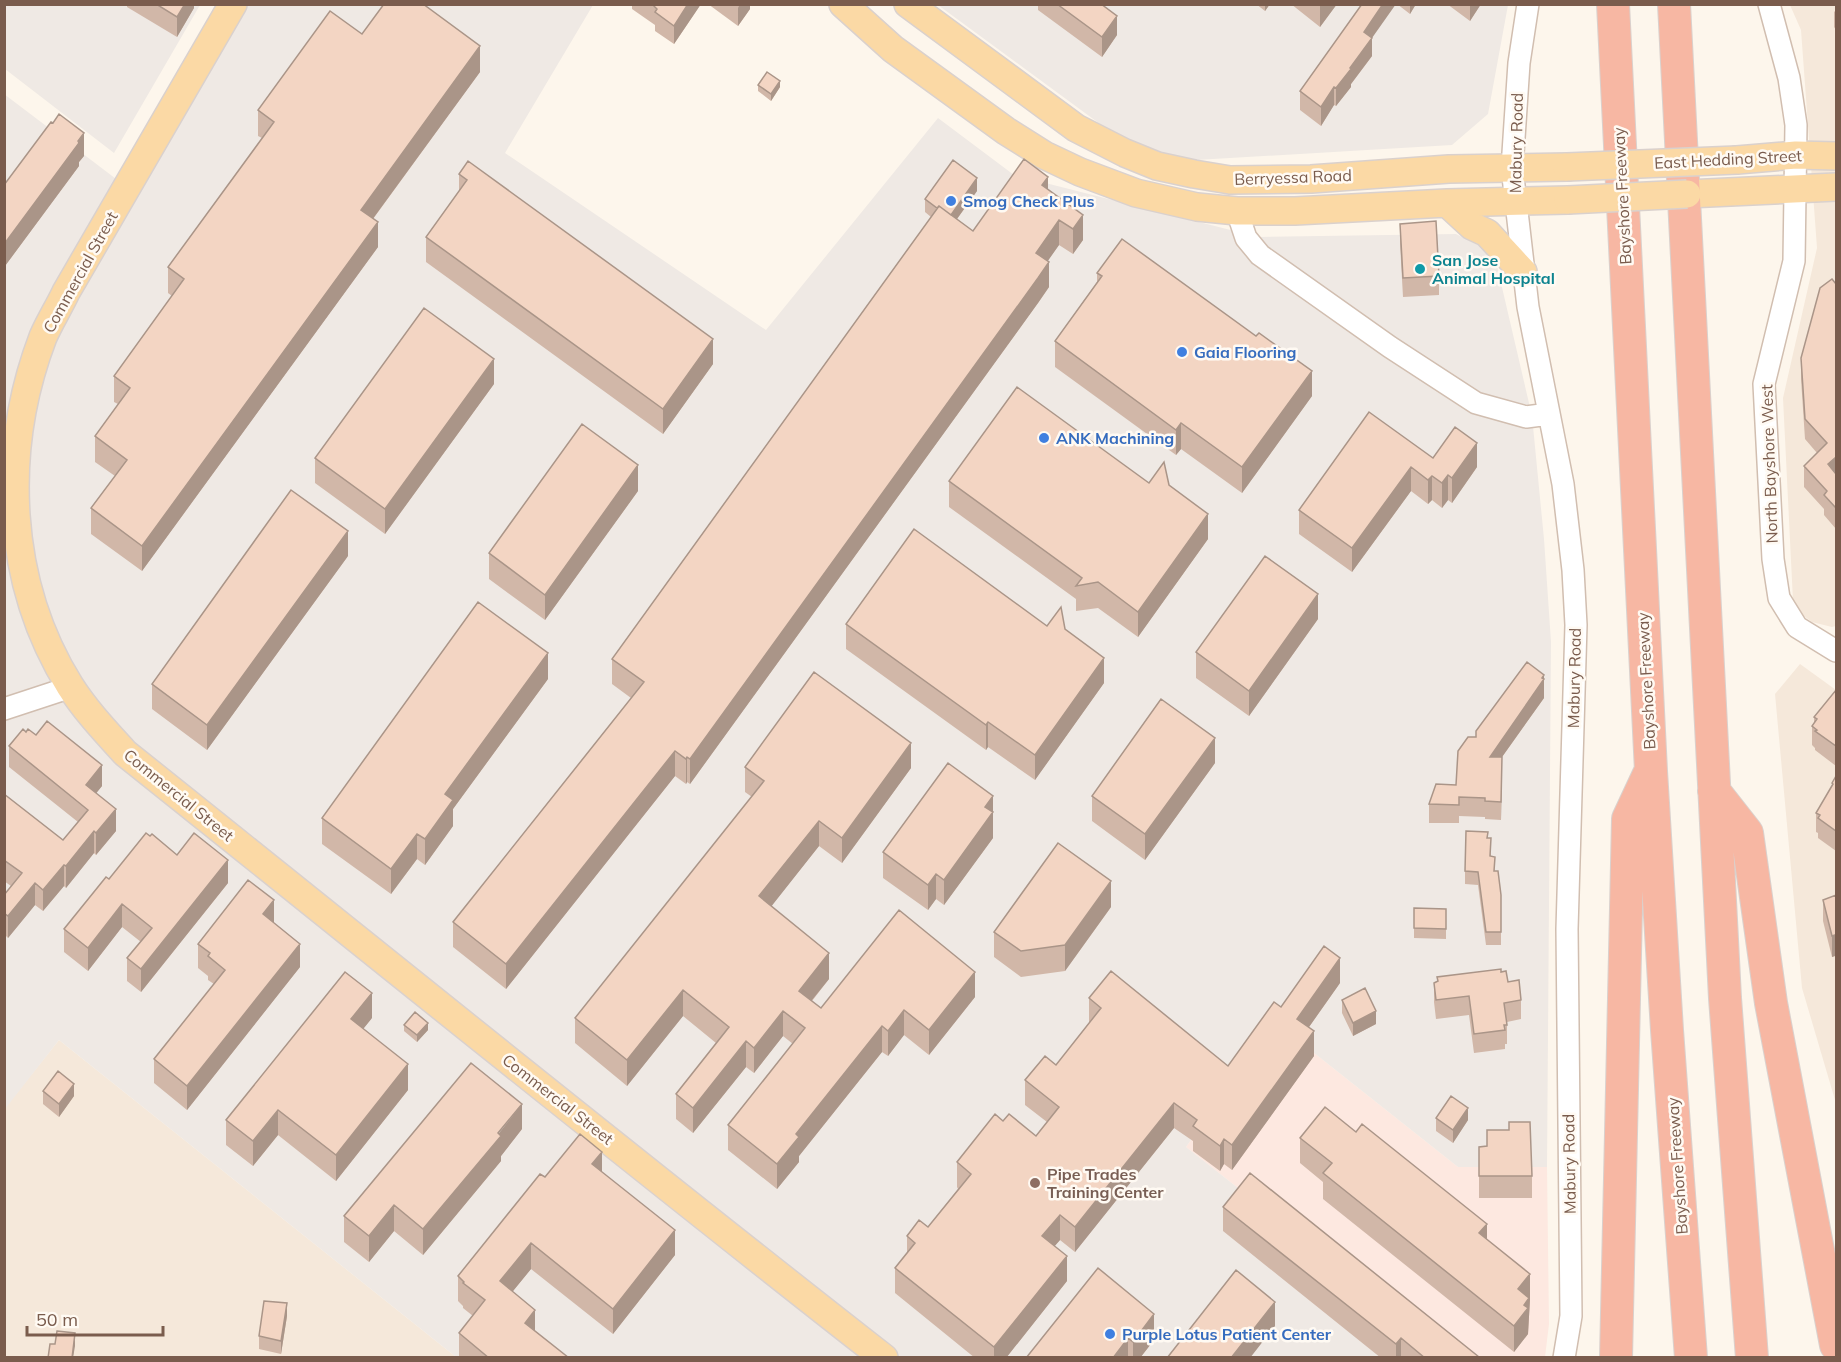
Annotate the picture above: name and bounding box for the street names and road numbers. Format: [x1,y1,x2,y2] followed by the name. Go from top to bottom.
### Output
[1505,93,1527,193] street label: Mabury Road
[1608,126,1636,265] street label: Bayshore Freeway
[1654,145,1803,173] street label: East Hedding Street
[1234,165,1352,189] street label: Berryessa Road
[38,208,122,336] street label: Commercial Street
[1756,384,1782,544] street label: North Bayshore West
[1632,611,1660,750] street label: Bayshore Freeway
[1563,628,1585,728] street label: Mabury Road
[120,745,238,846] street label: Commercial Street
[498,1049,618,1149] street label: Commercial Street
[1662,1096,1692,1235] street label: Bayshore Freeway
[1558,1114,1580,1214] street label: Mabury Road

